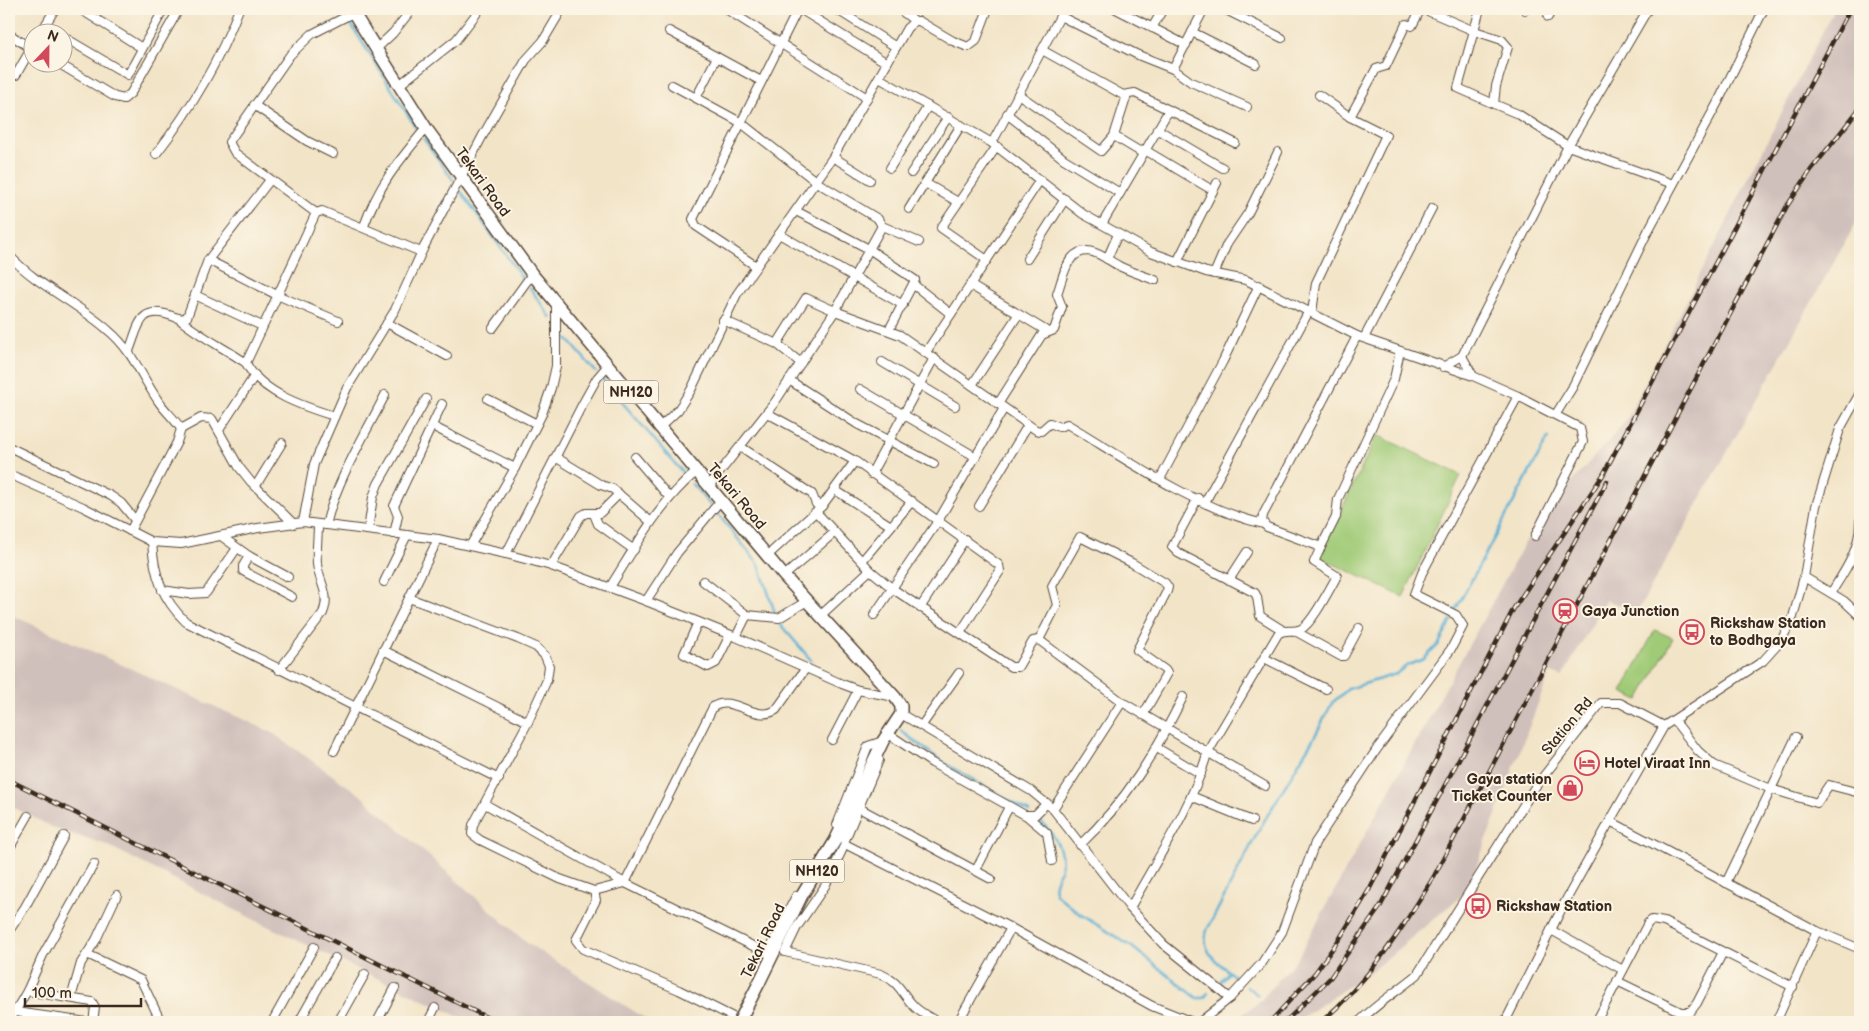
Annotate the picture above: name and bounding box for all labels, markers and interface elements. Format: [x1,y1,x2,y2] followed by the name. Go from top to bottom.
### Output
[22,22,72,72] north arrow
[45,27,61,46] text: N
[451,144,514,221] street label: Tekari Road
[604,381,658,404] road number: NH120
[703,459,770,534] street label: Tekari Road
[1552,598,1578,624] station icon: Gaya Junction
[1582,602,1679,621] place label: Gaya Junction
[1709,614,1826,650] place label: Rickshaw Station to Bodhgaya
[1679,619,1705,645] bus stop icon: Rickshaw Station to Bodhgaya
[1538,693,1597,759] street label: Station Rd
[1574,750,1600,776] hotel icon: Hotel Viraat Inn
[1604,754,1711,773] place label: Hotel Viraat Inn
[1451,770,1553,806] place label: Gaya station Ticket Counter
[1557,775,1583,801] shop icon: Gaya station Ticket Counter
[790,859,844,882] road number: NH120
[1465,893,1491,919] bus stop icon: Rickshaw Station
[1496,897,1612,916] place label: Rickshaw Station
[737,901,790,982] street label: Tekari Road
[25,976,141,1008] scale bar
[32,984,72,1003] text: 100 m

